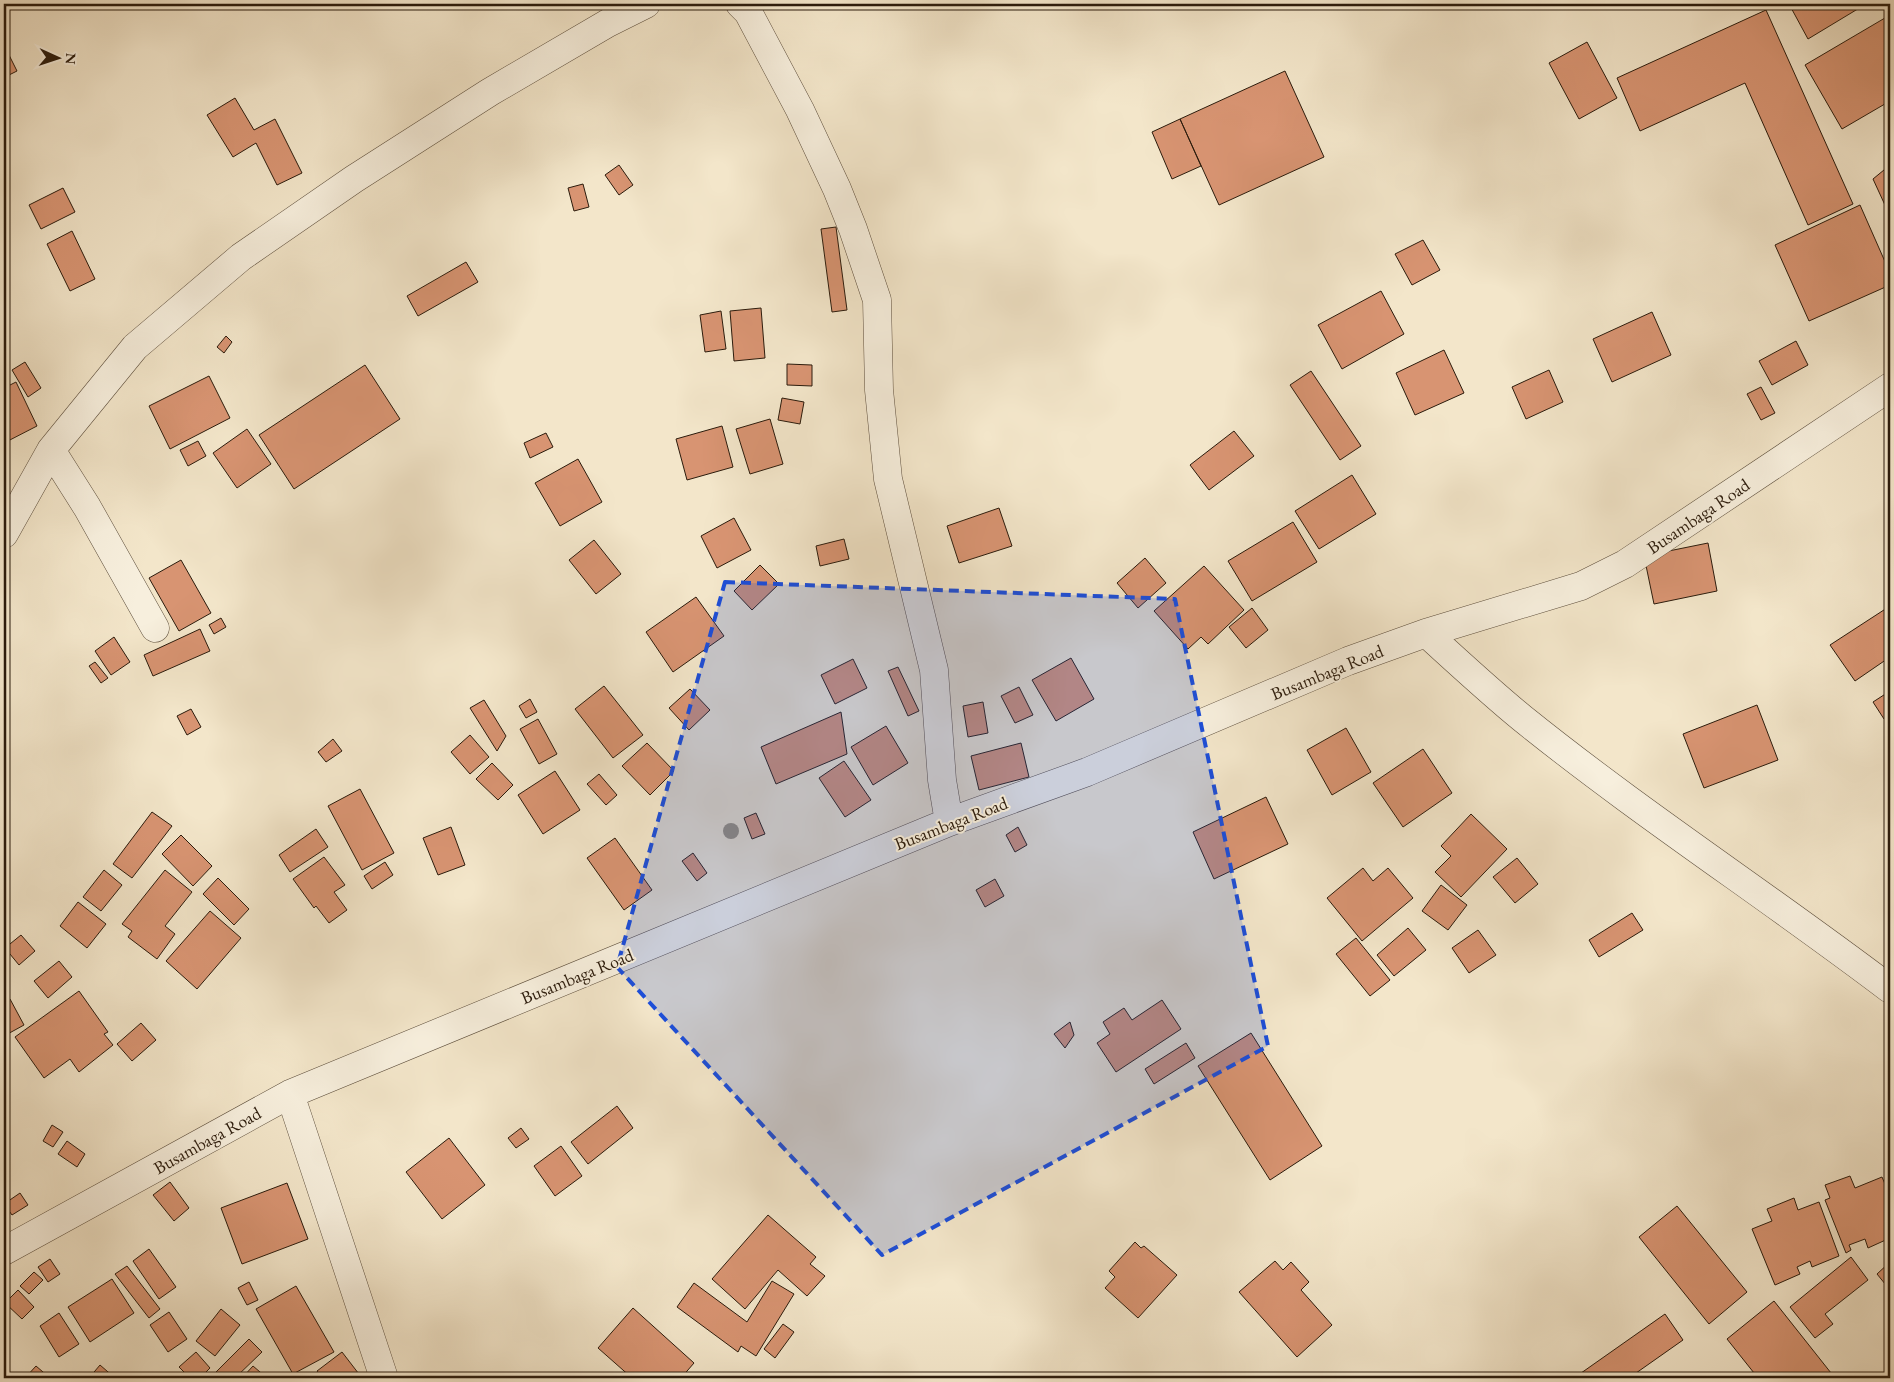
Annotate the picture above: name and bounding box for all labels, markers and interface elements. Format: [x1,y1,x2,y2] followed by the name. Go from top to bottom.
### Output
[32,32,82,82] north arrow
[62,53,80,65] text: N
[1642,473,1755,559] street label: Busambaga Road
[1267,639,1387,705] street label: Busambaga Road
[891,791,1012,855] street label: Busambaga Road
[517,943,637,1009] street label: Busambaga Road
[149,1101,266,1179] street label: Busambaga Road

